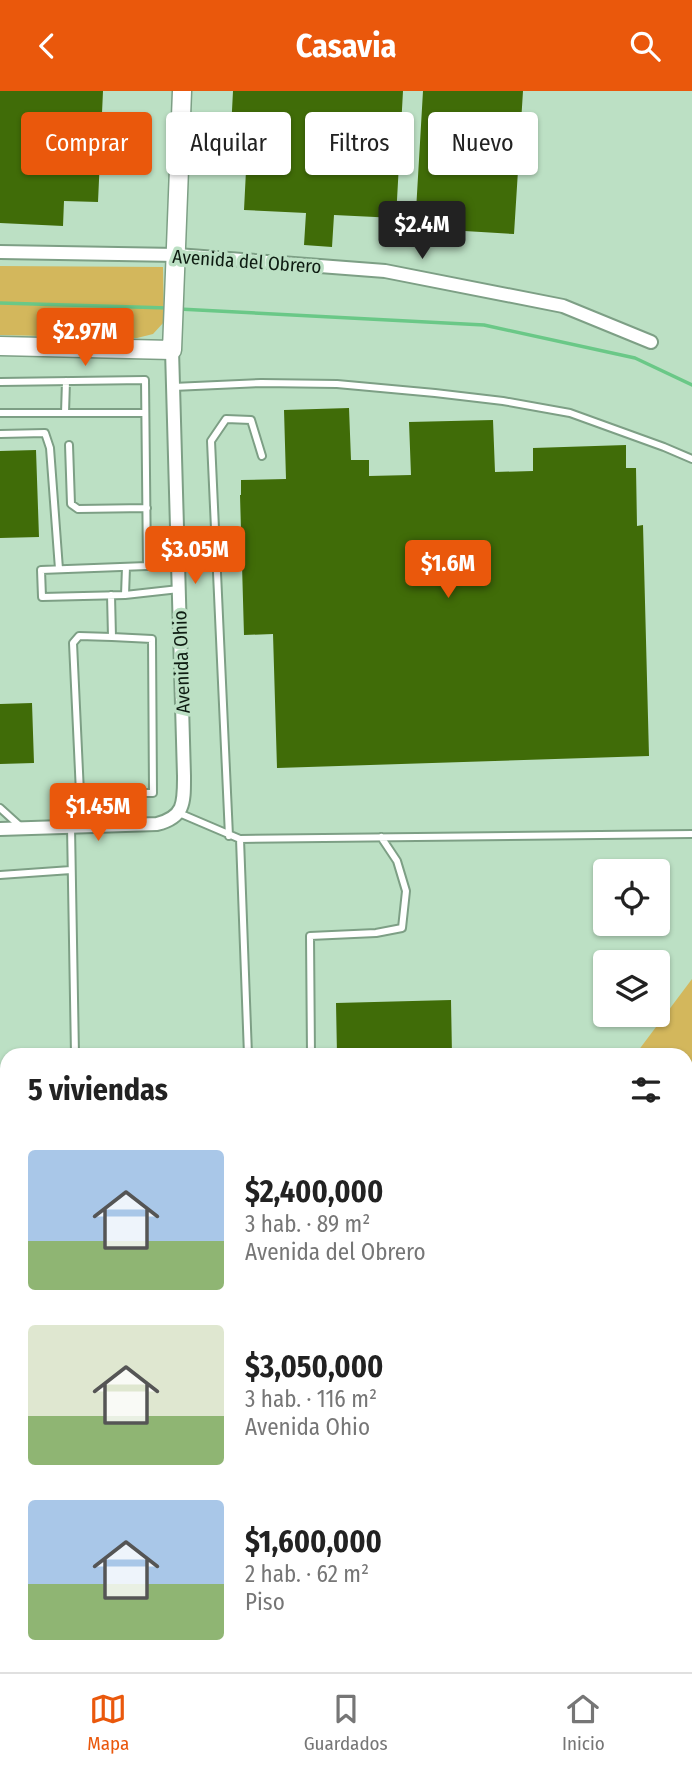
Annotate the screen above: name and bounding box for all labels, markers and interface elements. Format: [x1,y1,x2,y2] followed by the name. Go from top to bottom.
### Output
[28,27,66,65] icon: back
[296,27,396,65] text: Casavia
[626,27,664,65] icon: search
[21,112,152,175] chip: Comprar
[166,112,291,175] chip: Alquilar
[305,112,414,175] chip: Filtros
[428,112,538,175] chip: Nuevo
[373,201,471,261] pin: $2.4M
[394,210,450,238] text: $2.4M
[172,245,322,278] street label: Avenida del Obrero
[28,309,142,368] pin: $2.97M
[53,317,117,345] text: $2.97M
[138,526,252,586] pin: $3.05M
[161,535,229,563] text: $3.05M
[399,540,497,600] pin: $1.6M
[421,549,475,577] text: $1.6M
[168,610,195,714] street label: Avenida Ohio
[41,783,155,843] pin: $1.45M
[66,792,130,820] text: $1.45M
[593,859,670,1027] map controls
[593,859,670,936] button: locate
[593,950,670,1027] button: layers
[627,1071,665,1109] icon: filters
[28,1072,168,1108] text: 5 viviendas
[245,1174,383,1210] text: $2,400,000
[84,1178,168,1262] icon: home
[245,1210,370,1238] text: 3 hab. · 89 m²
[245,1238,426,1266] text: Avenida del Obrero
[245,1349,383,1385] text: $3,050,000
[84,1353,168,1437] icon: home
[245,1385,377,1413] text: 3 hab. · 116 m²
[245,1413,370,1441] text: Avenida Ohio
[245,1524,382,1560] text: $1,600,000
[84,1528,168,1612] icon: home
[245,1560,369,1588] text: 2 hab. · 62 m²
[245,1588,285,1616] text: Piso
[87,1690,129,1755] tab: Mapa
[304,1690,388,1755] tab: Guardados
[562,1690,605,1755] tab: Inicio

